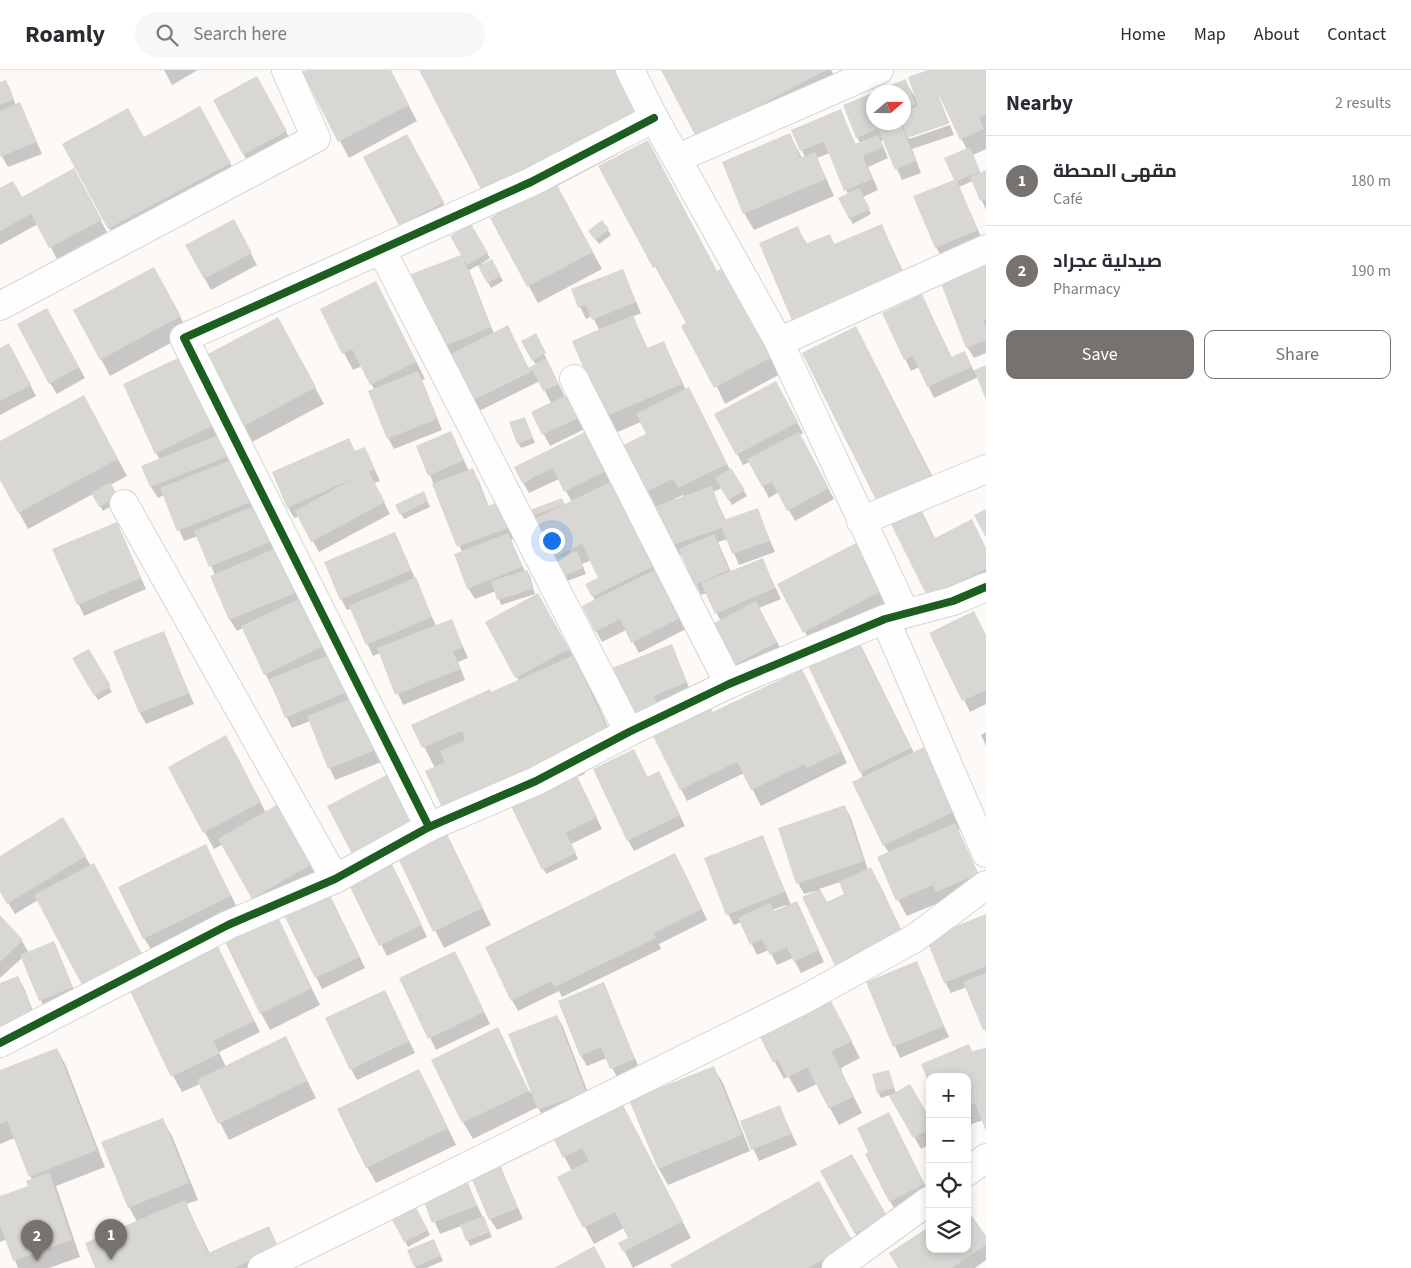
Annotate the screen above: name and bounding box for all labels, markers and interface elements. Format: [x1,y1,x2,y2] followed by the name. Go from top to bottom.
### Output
[135,12,485,57] search box
[25,17,105,52] text: Roamly
[153,21,181,49] icon: search
[193,21,287,48] text: Search here
[1120,22,1166,47] text: Home
[1194,22,1226,47] text: Map
[1254,22,1299,47] text: About
[1327,22,1386,47] text: Contact
[866,85,911,130] north arrow
[1006,88,1073,118] text: Nearby
[1335,92,1391,114] text: 2 results
[1053,158,1177,185] text: مقهى المحطة
[1018,170,1026,192] text: 1
[1351,170,1391,192] text: 180 m
[1053,188,1083,210] text: Café
[1053,248,1162,275] text: صيدلية عجراد
[1018,260,1026,282] text: 2
[1351,260,1391,282] text: 190 m
[1053,278,1121,300] text: Pharmacy
[1006,330,1194,379] button: Save
[1204,330,1391,379] button: Share
[539,528,565,554] your location
[926,1073,971,1253] map controls
[926,1073,971,1118] button: +
[926,1118,971,1163] button: −
[926,1163,971,1208] button: locate
[926,1208,971,1253] button: layers
[95,1219,127,1260] pin: 1
[21,1220,53,1261] pin: 2

